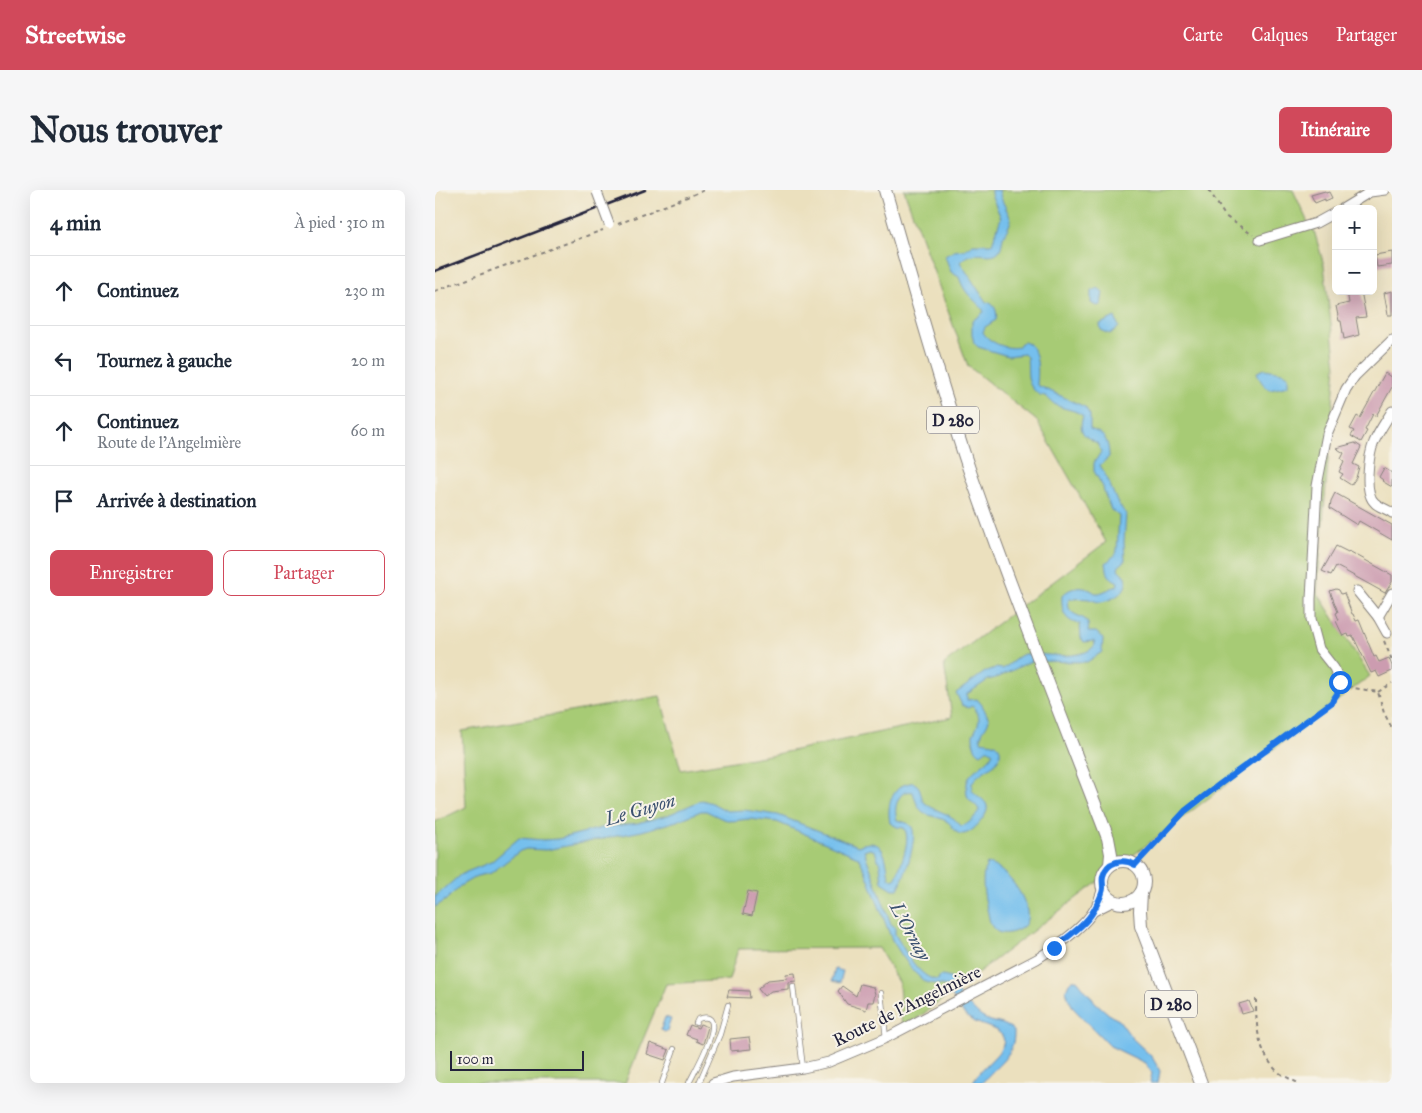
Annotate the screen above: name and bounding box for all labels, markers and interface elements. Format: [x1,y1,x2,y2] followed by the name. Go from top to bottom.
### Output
[25,20,126,50] text: Streetwise
[1183,24,1223,46] text: Carte
[1251,24,1308,46] text: Calques
[1336,24,1397,46] text: Partager
[1279,107,1392,153] button: Itinéraire
[30,109,222,152] text: Nous trouver
[1332,205,1377,295] map controls
[1332,205,1377,250] button: +
[50,210,101,236] text: 4 min
[295,213,385,232] text: À pied · 310 m
[1332,250,1377,295] button: −
[50,277,78,305] icon: ahead
[97,279,179,302] text: Continuez
[345,281,385,300] text: 230 m
[50,347,78,375] icon: left
[97,349,232,372] text: Tournez à gauche
[351,351,385,370] text: 20 m
[927,406,979,434] road number: D 280
[97,410,179,433] text: Continuez
[50,417,78,445] icon: ahead
[351,421,385,440] text: 60 m
[97,433,241,452] text: Route de l'Angelmière
[50,487,78,515] icon: arrive
[97,489,256,512] text: Arrivée à destination
[50,550,213,596] button: Enregistrer
[223,550,385,596] button: Partager
[1329,671,1352,694] route start
[601,788,678,831] water label: Le Guyon
[885,897,936,965] water label: L'Ornay
[1043,937,1066,960] route end
[829,961,985,1052] street label: Route de l'Angelmière
[1145,991,1197,1018] road number: D 280
[450,1048,584,1071] scale bar
[457,1051,494,1068] text: 100 m

